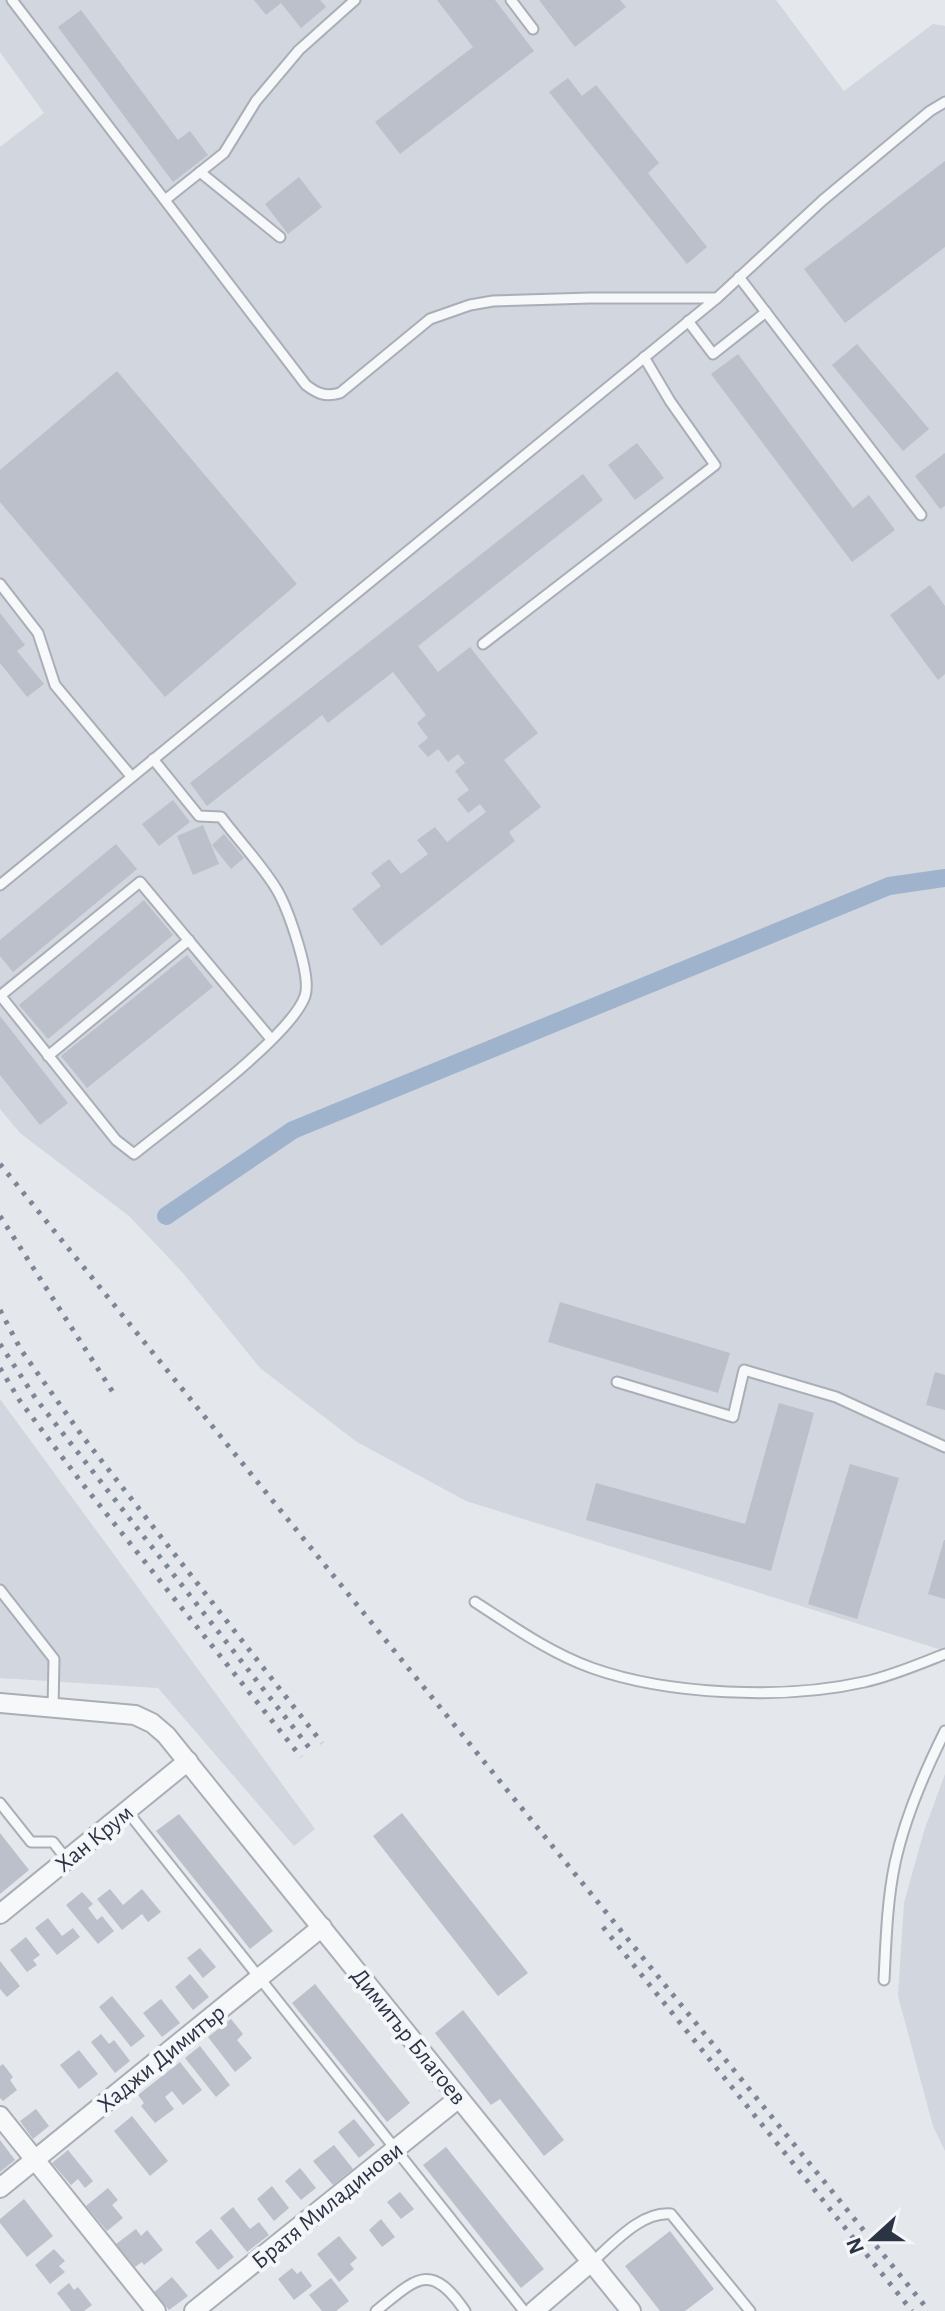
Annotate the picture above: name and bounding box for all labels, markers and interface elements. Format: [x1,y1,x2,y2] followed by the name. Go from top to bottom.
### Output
[51,1800,138,1877] street label: Хан Крум
[346,1964,470,2110] street label: Димитър Благоев
[93,2000,230,2117] street label: Хаджи Димитър
[248,2138,408,2274] street label: Братя Миладинови
[833,2199,913,2279] north arrow
[842,2235,868,2257] text: N

